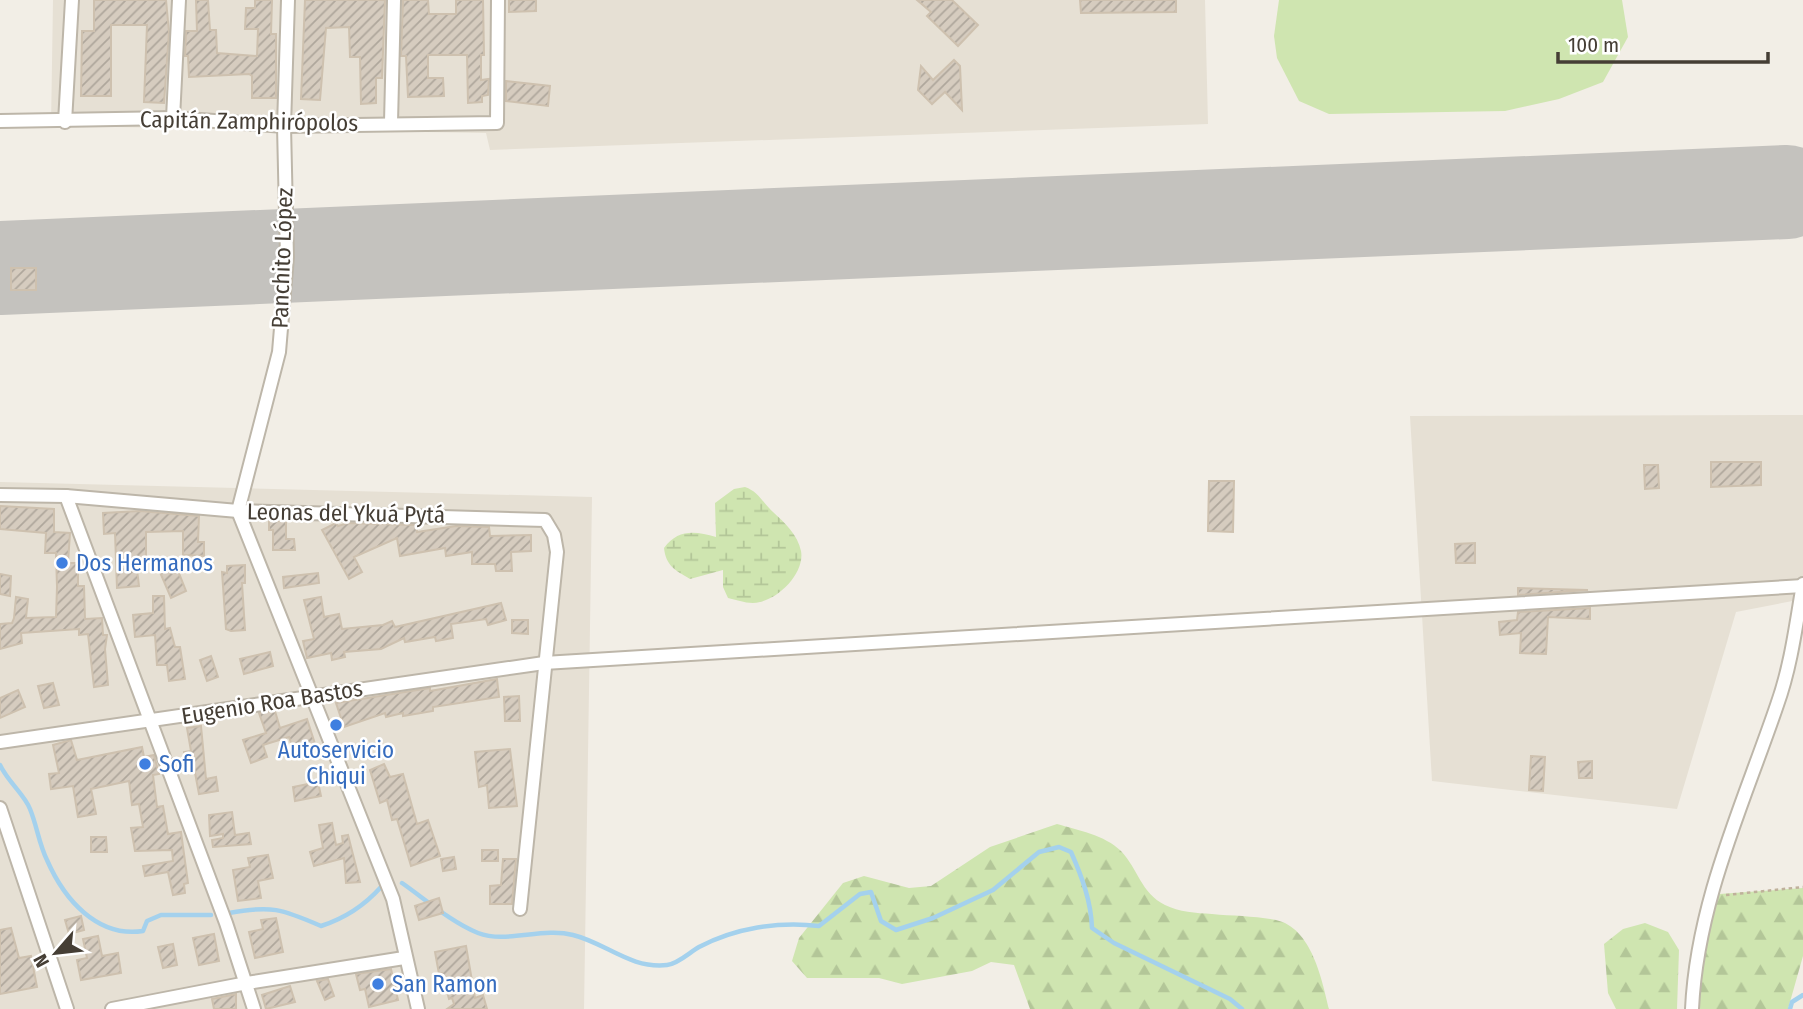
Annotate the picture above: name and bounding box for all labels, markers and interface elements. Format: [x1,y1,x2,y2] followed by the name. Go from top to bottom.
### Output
[1558,21,1768,65] scale bar
[1568,32,1619,58] text: 100 m
[140,105,359,137] street label: Capitán Zamphirópolos
[266,187,298,329] street label: Panchito López
[247,497,445,529] street label: Leonas del Ykuá Pytá
[76,549,213,577] place label: Dos Hermanos
[54,555,70,571] marker: Dos Hermanos
[179,674,365,730] street label: Eugenio Roa Bastos
[328,717,344,733] marker: Autoservicio Chiqui
[278,736,394,790] place label: Autoservicio Chiqui
[159,750,195,778] place label: Sofi
[137,756,153,772] marker: Sofi
[21,918,91,988] north arrow
[29,950,54,971] text: N
[392,970,498,998] place label: San Ramon
[370,976,386,992] marker: San Ramon

